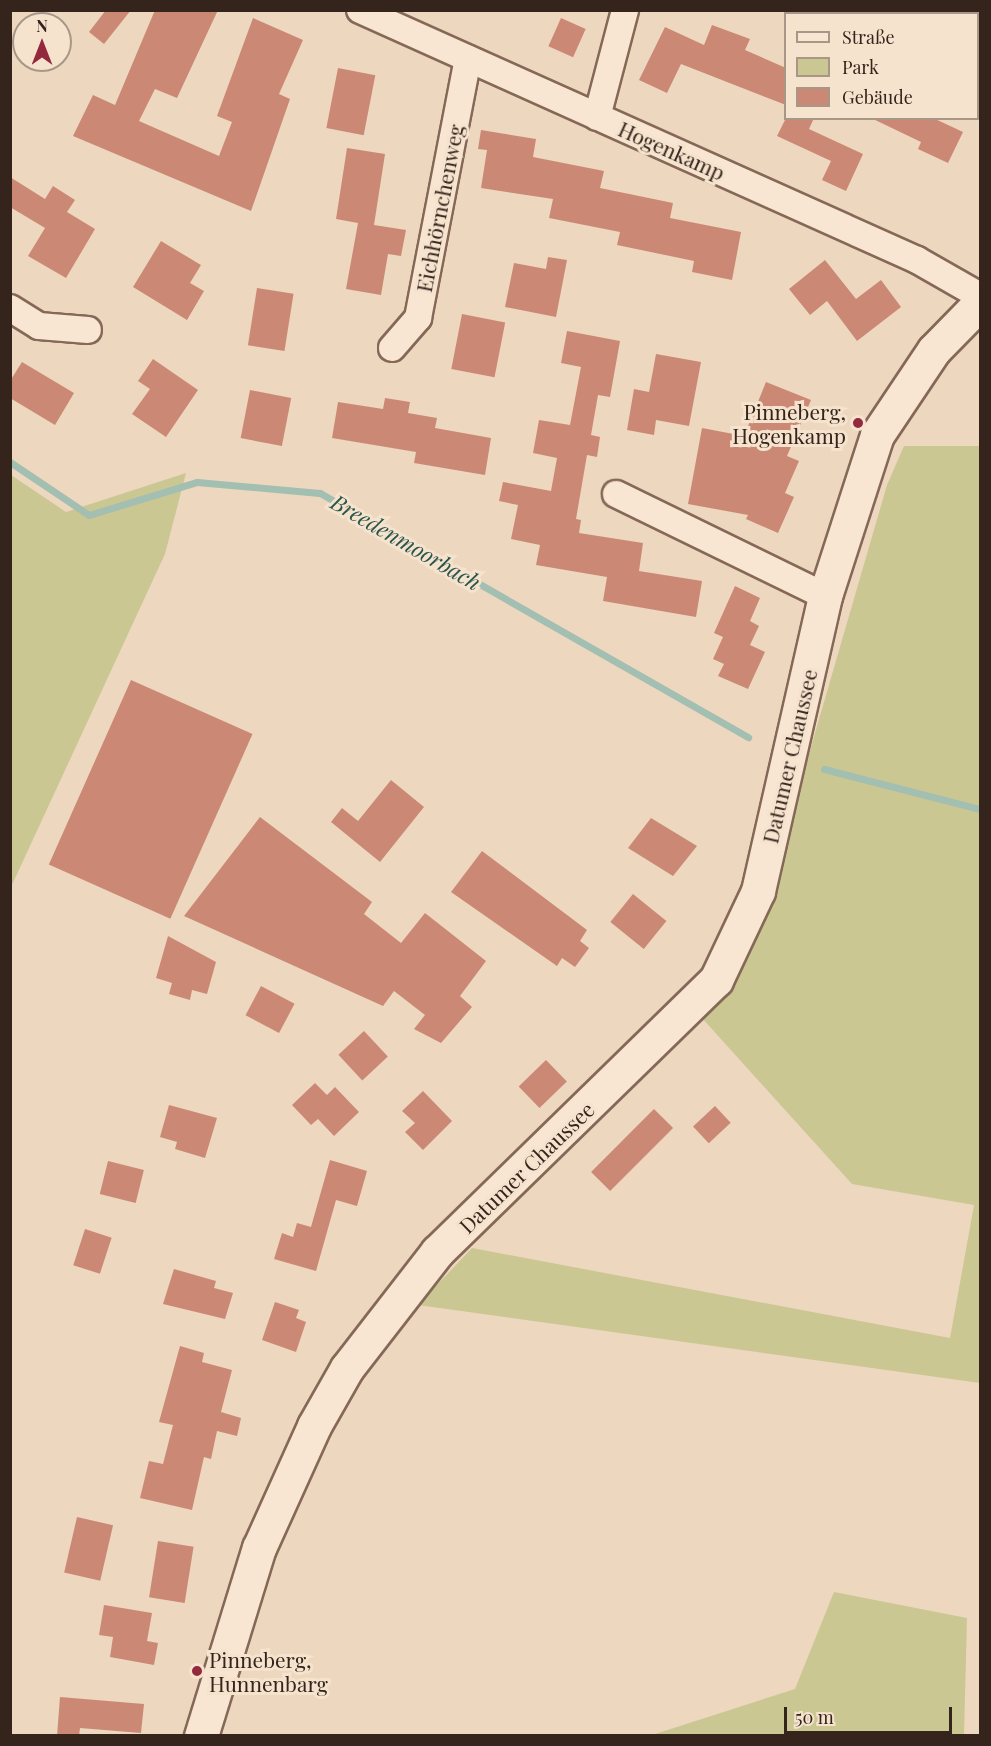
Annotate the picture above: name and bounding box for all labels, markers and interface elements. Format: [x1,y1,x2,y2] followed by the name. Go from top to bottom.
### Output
[12,12,72,72] north arrow
[784,12,979,120] legend
[36,15,48,36] text: N
[842,25,895,49] text: Straße
[842,55,879,79] text: Park
[842,85,913,109] text: Gebäude
[615,115,729,185] street label: Hogenkamp
[410,122,468,294] street label: Eichhörnchenweg
[732,398,846,448] place label: Pinneberg, Hogenkamp
[851,416,865,430] marker: Pinneberg, Hogenkamp
[326,488,486,596] water label: Breedenmoorbach
[757,666,821,846] street label: Datumer Chaussee
[453,1096,599,1238] street label: Datumer Chaussee
[209,1646,328,1696] place label: Pinneberg, Hunnenbarg
[190,1664,204,1678] marker: Pinneberg, Hunnenbarg
[787,1695,955,1733] scale bar
[795,1705,834,1729] text: 50 m

